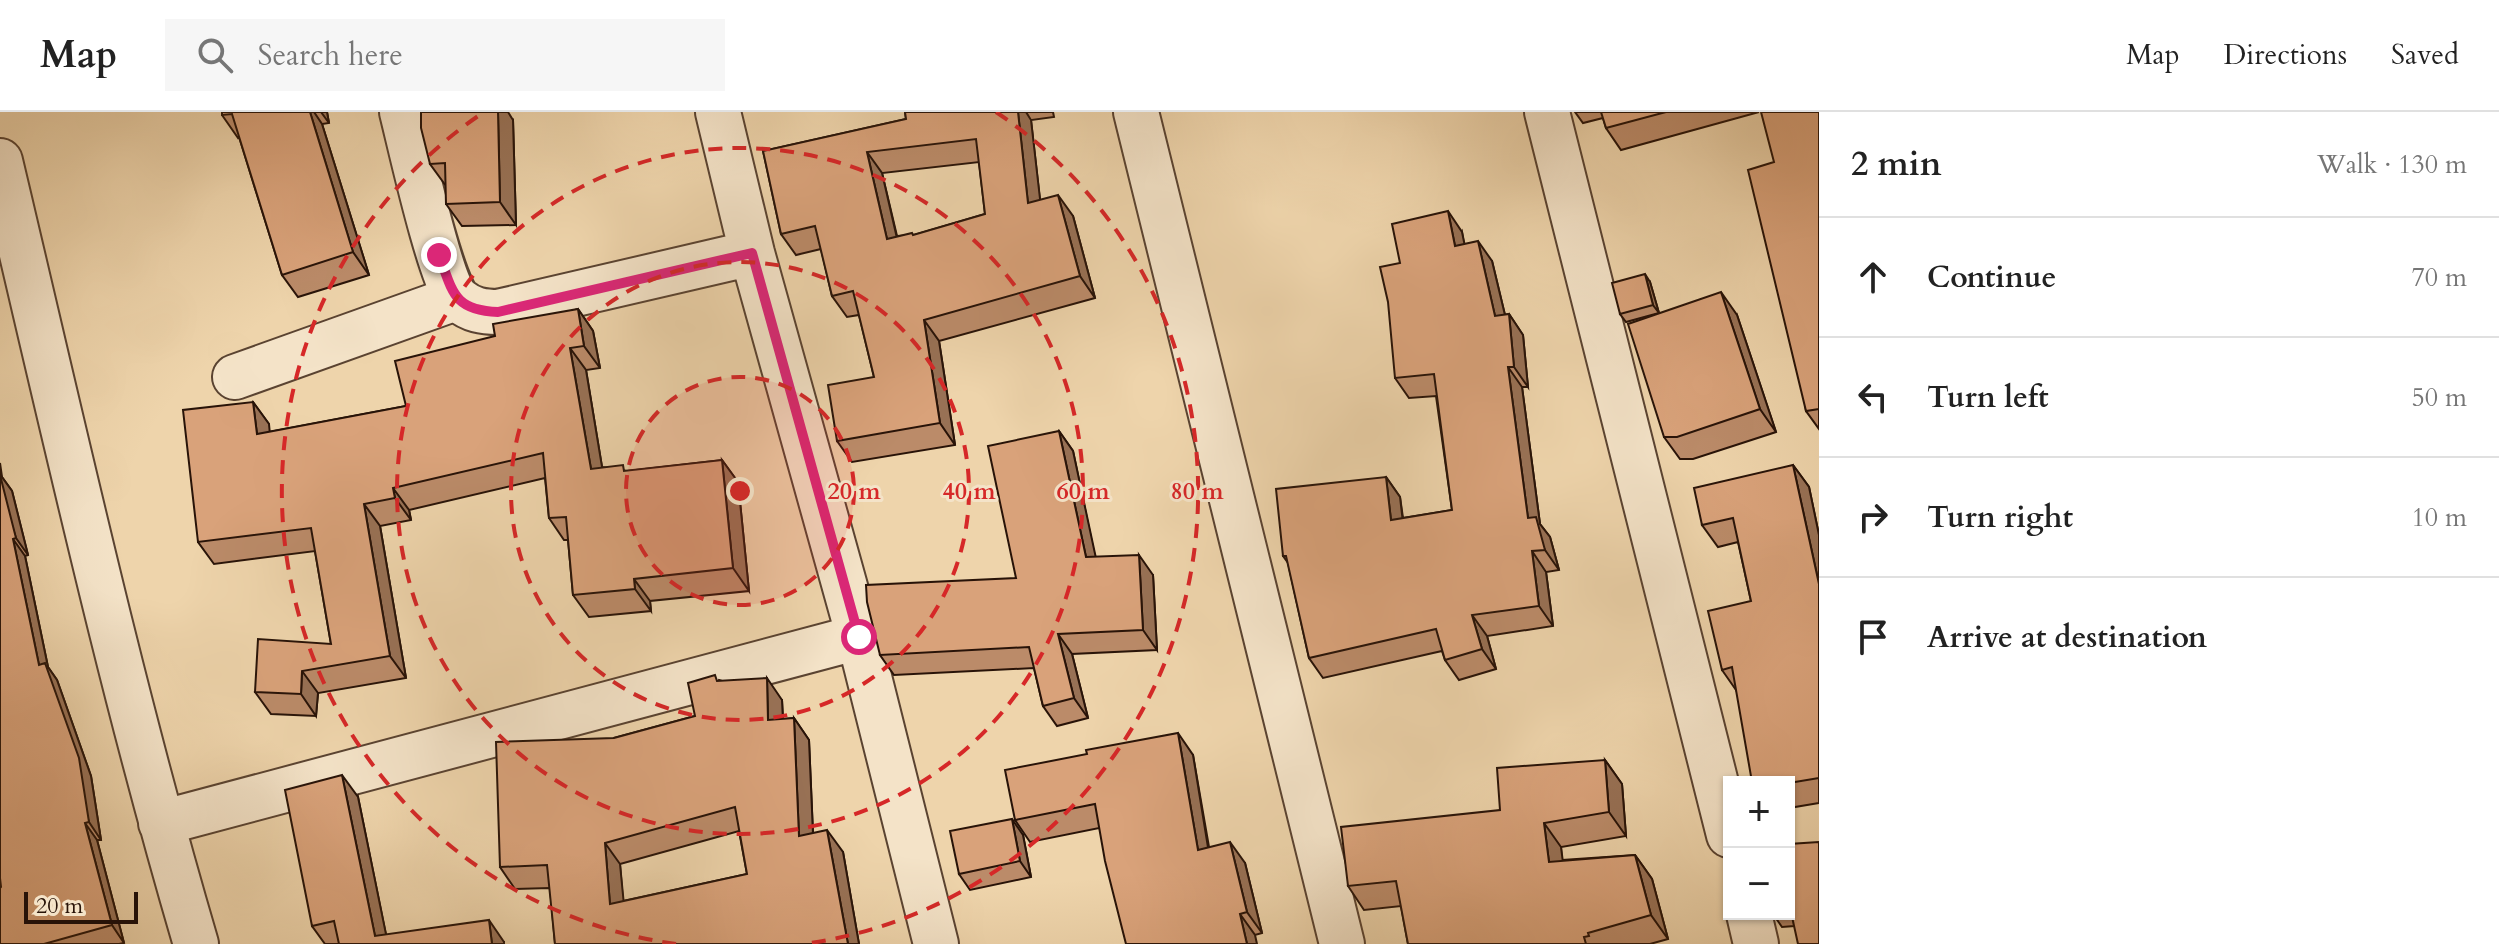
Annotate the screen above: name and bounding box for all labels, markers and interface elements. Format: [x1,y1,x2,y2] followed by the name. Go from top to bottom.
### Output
[165,19,725,91] search box
[40,29,117,81] text: Map
[193,33,237,77] icon: search
[257,35,403,76] text: Search here
[2126,36,2180,74] text: Map
[2224,36,2347,74] text: Directions
[2391,36,2459,74] text: Saved
[1851,141,1942,187] text: 2 min
[2317,147,2467,182] text: Walk · 130 m
[421,237,457,273] route end
[1851,255,1895,299] icon: ahead
[1927,257,2056,298] text: Continue
[2411,260,2467,295] text: 70 m
[1851,375,1895,419] icon: left
[1927,377,2049,418] text: Turn left
[2411,380,2467,415] text: 50 m
[827,475,881,508] text: 20 m
[942,475,996,508] text: 40 m
[1056,475,1110,508] text: 60 m
[1170,475,1224,508] text: 80 m
[726,477,754,505] centre of rings
[1851,495,1895,539] icon: right
[1927,497,2073,538] text: Turn right
[2411,500,2467,535] text: 10 m
[1851,615,1895,659] icon: arrive
[1927,617,2207,658] text: Arrive at destination
[841,619,877,655] route start
[1723,776,1795,920] map controls
[1723,776,1795,848] button: +
[1723,848,1795,920] button: −
[24,888,138,924] scale bar
[36,891,83,921] text: 20 m

